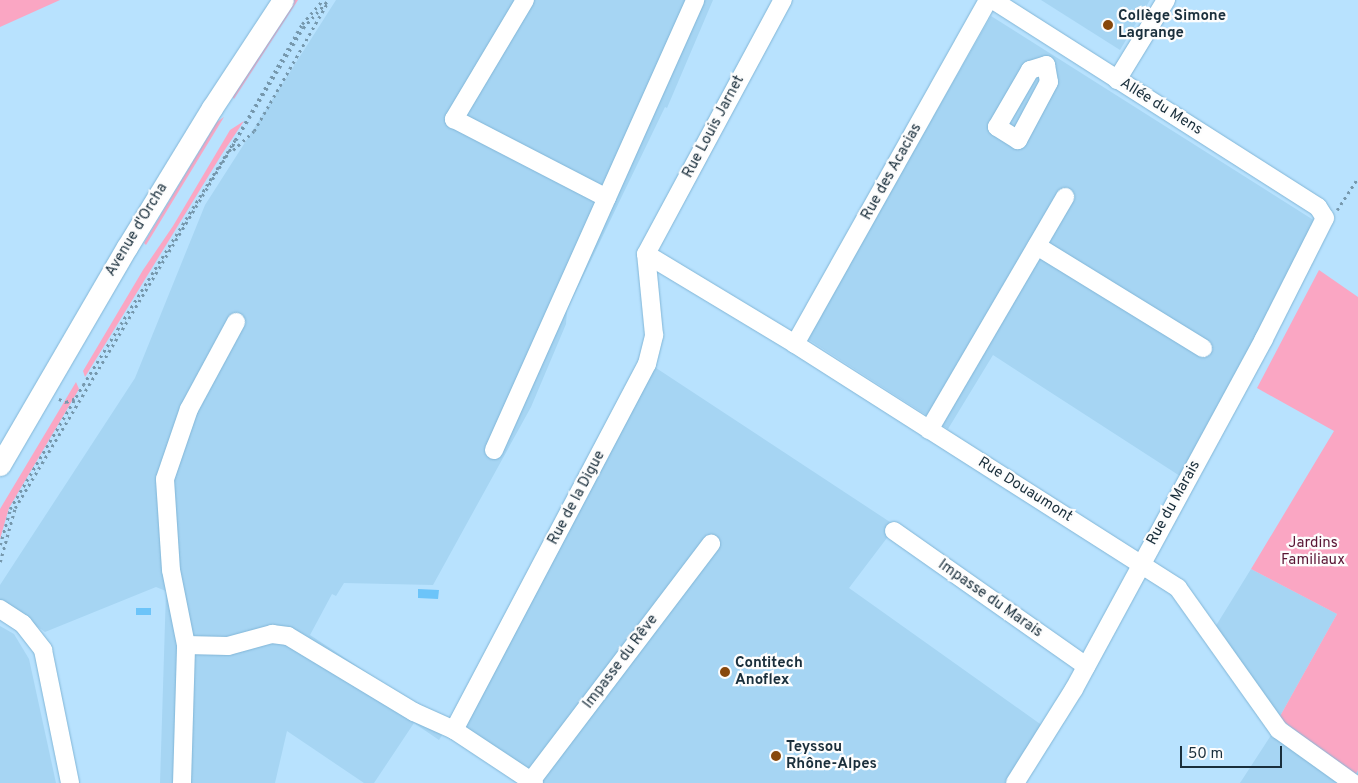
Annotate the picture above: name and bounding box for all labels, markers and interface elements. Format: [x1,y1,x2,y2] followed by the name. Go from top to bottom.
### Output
[1118,7,1226,42] place label: Collège Simone Lagrange
[1102,19,1114,31] marker: Collège Simone Lagrange
[679,73,749,181] street label: Rue Louis Jarnet
[1116,74,1206,140] street label: Allée du Mens
[858,120,926,224] street label: Rue des Acacias
[102,180,172,280] street label: Avenue d'Orcha
[545,448,609,548] street label: Rue de la Digue
[974,454,1076,526] street label: Rue Douaumont
[1143,457,1205,549] street label: Rue du Marais
[1281,534,1345,569] park label: Jardins Familiaux
[934,556,1046,642] street label: Impasse du Marais
[580,611,662,713] street label: Impasse du Rêve
[735,654,803,689] place label: Contitech Anoflex
[719,666,731,678] marker: Contitech Anoflex
[1183,736,1286,768] scale bar
[786,738,877,773] place label: Teyssou Rhône-Alpes
[1188,745,1223,764] text: 50 m
[770,750,782,762] marker: Teyssou Rhône-Alpes

